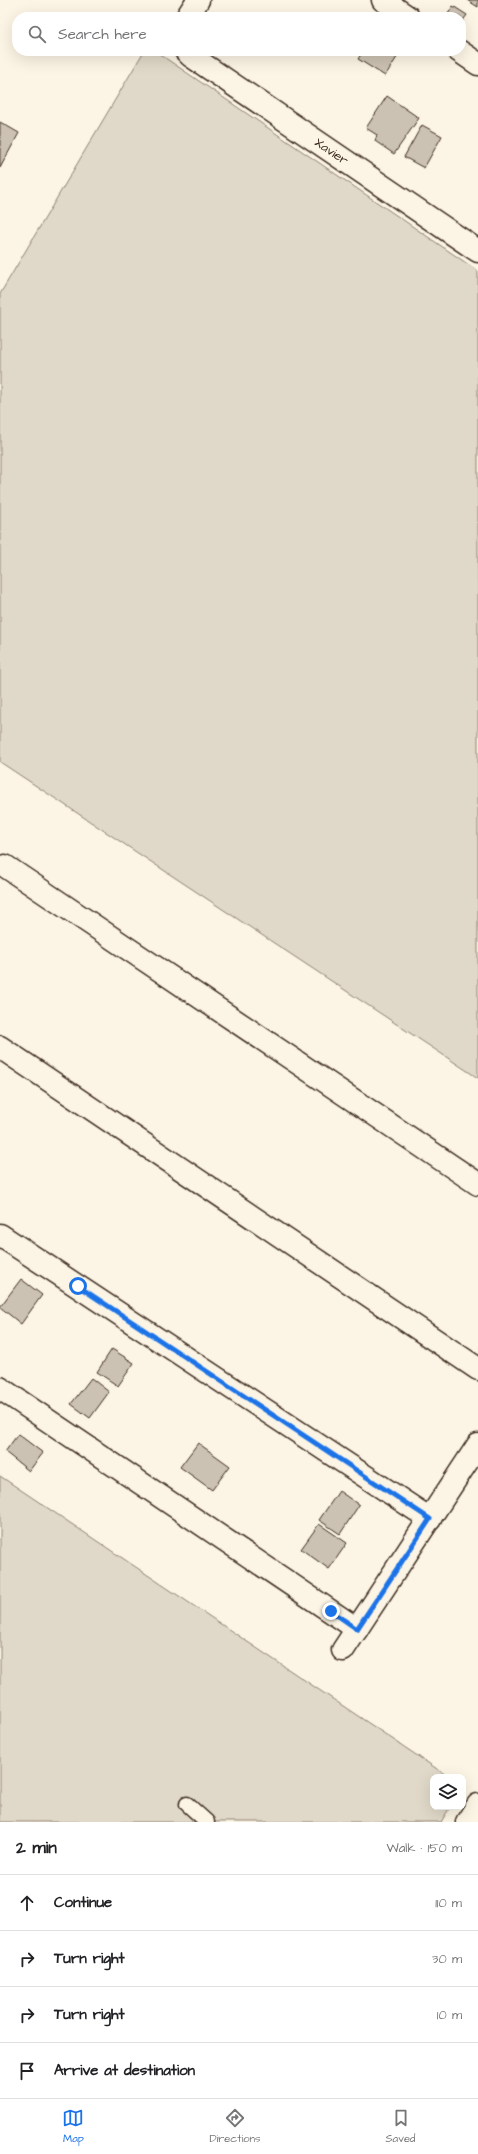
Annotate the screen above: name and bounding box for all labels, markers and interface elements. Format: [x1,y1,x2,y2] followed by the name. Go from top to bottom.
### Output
[12,12,466,56] search box
[26,23,48,45] icon: search
[58,24,147,45] text: Search here
[311,134,352,169] street label: Xavier
[69,1277,87,1295] route start
[322,1602,340,1620] route end
[430,1774,466,1810] map controls
[430,1774,466,1810] button: layers
[16,1836,57,1860] text: 2 min
[387,1839,462,1857] text: Walk · 150 m
[16,1892,38,1914] icon: ahead
[54,1892,112,1913] text: Continue
[435,1894,462,1912] text: 110 m
[16,1948,38,1970] icon: right
[54,1948,125,1969] text: Turn right
[432,1950,462,1968] text: 30 m
[16,2004,38,2026] icon: right
[54,2004,125,2025] text: Turn right
[437,2006,462,2024] text: 10 m
[16,2060,38,2082] icon: arrive
[54,2060,195,2081] text: Arrive at destination
[62,2107,84,2146] tab: Map
[209,2107,261,2146] tab: Directions
[386,2107,416,2146] tab: Saved

